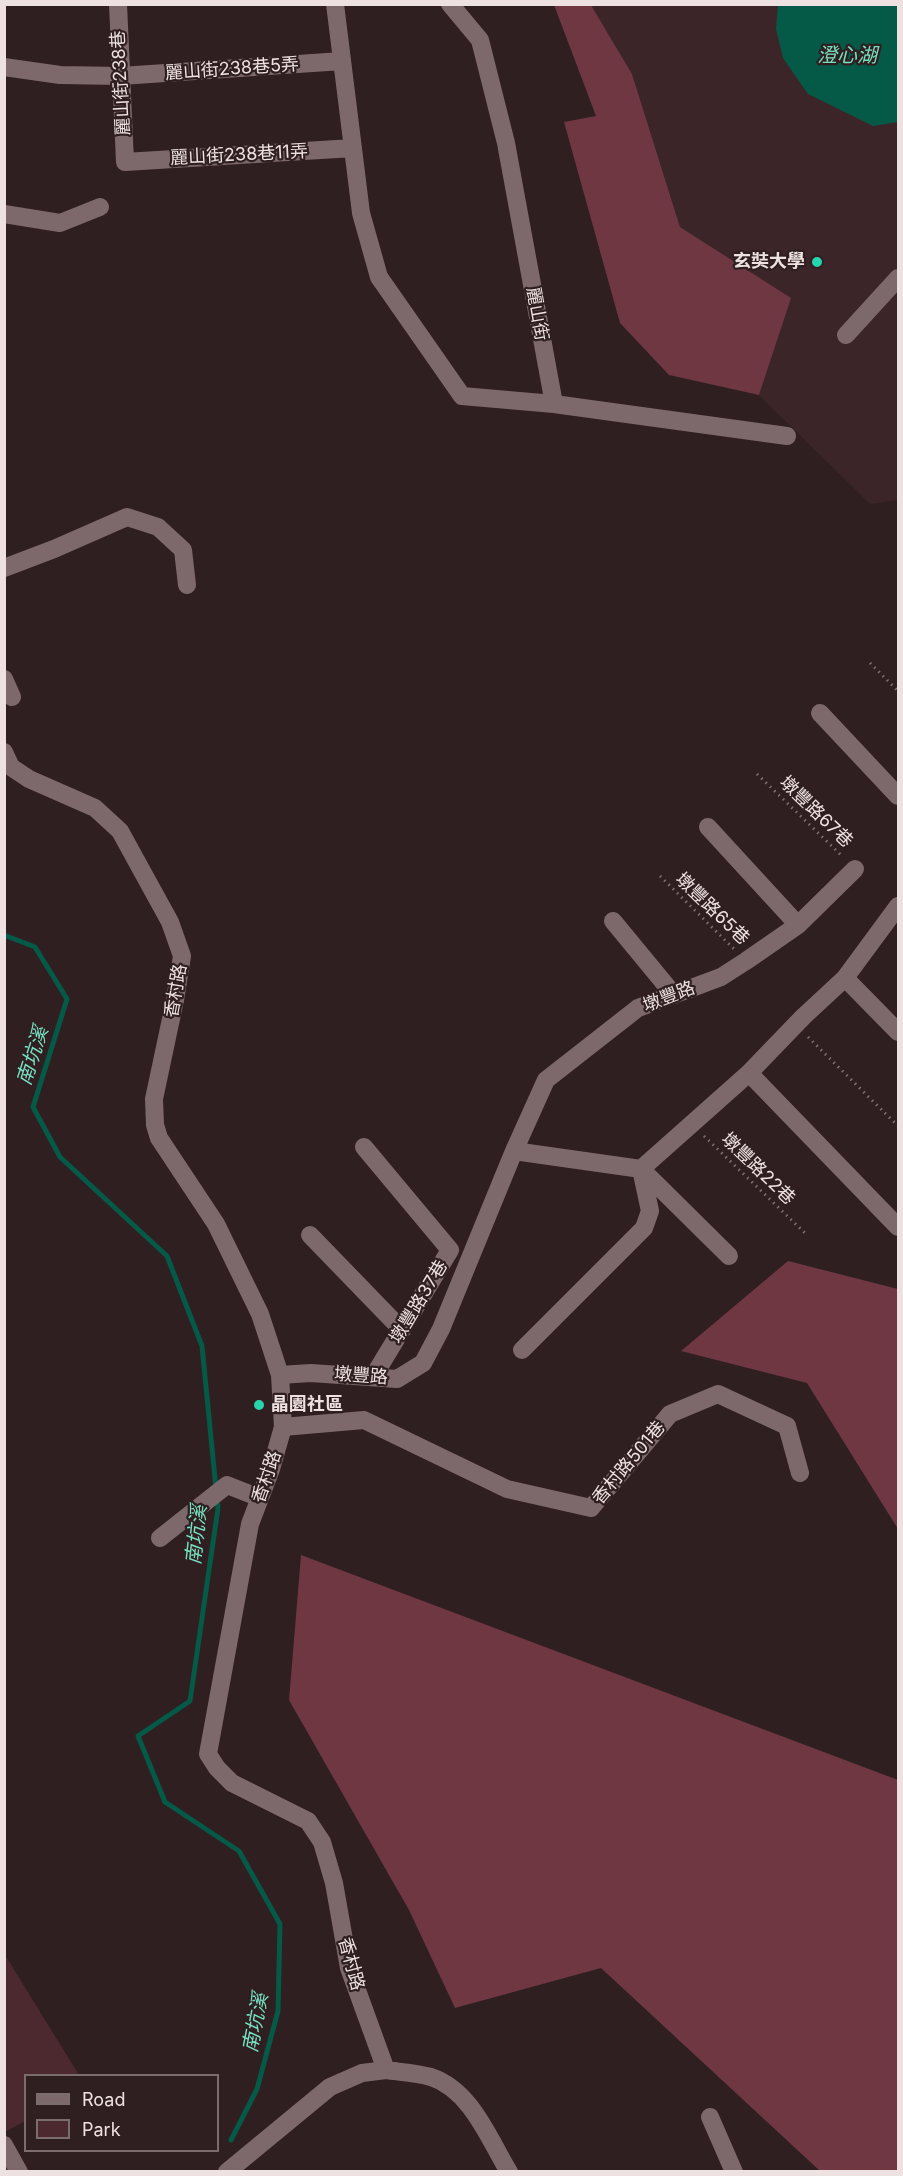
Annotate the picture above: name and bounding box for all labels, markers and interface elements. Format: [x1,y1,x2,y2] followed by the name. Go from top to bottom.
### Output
[107,30,135,136] street label: 麗山街238巷
[817,44,877,68] water label: 澄心湖
[164,54,300,84] street label: 麗山街238巷5弄
[170,141,308,169] street label: 麗山街238巷11弄
[733,251,805,273] place label: 玄奘大學
[810,255,824,269] marker: 玄奘大學
[522,286,552,342] street label: 麗山街
[775,772,857,852] street label: 墩豐路67巷
[671,869,753,949] street label: 墩豐路65巷
[161,963,191,1019] street label: 香村路
[640,977,698,1017] street label: 墩豐路
[12,1024,54,1088] water label: 南坑溪
[717,1129,799,1209] street label: 墩豐路22巷
[386,1256,452,1348] street label: 墩豐路37巷
[333,1363,389,1389] street label: 墩豐路
[271,1394,343,1416] place label: 晶園社區
[252,1398,266,1412] marker: 晶園社區
[588,1417,670,1509] street label: 香村路501巷
[248,1448,286,1506] street label: 香村路
[182,1504,212,1566] water label: 南坑溪
[334,1935,368,1993] street label: 香村路
[238,1991,274,2055] water label: 南坑溪
[24,2074,219,2152] legend
[82,2089,125,2110] text: Road
[82,2119,121,2140] text: Park

